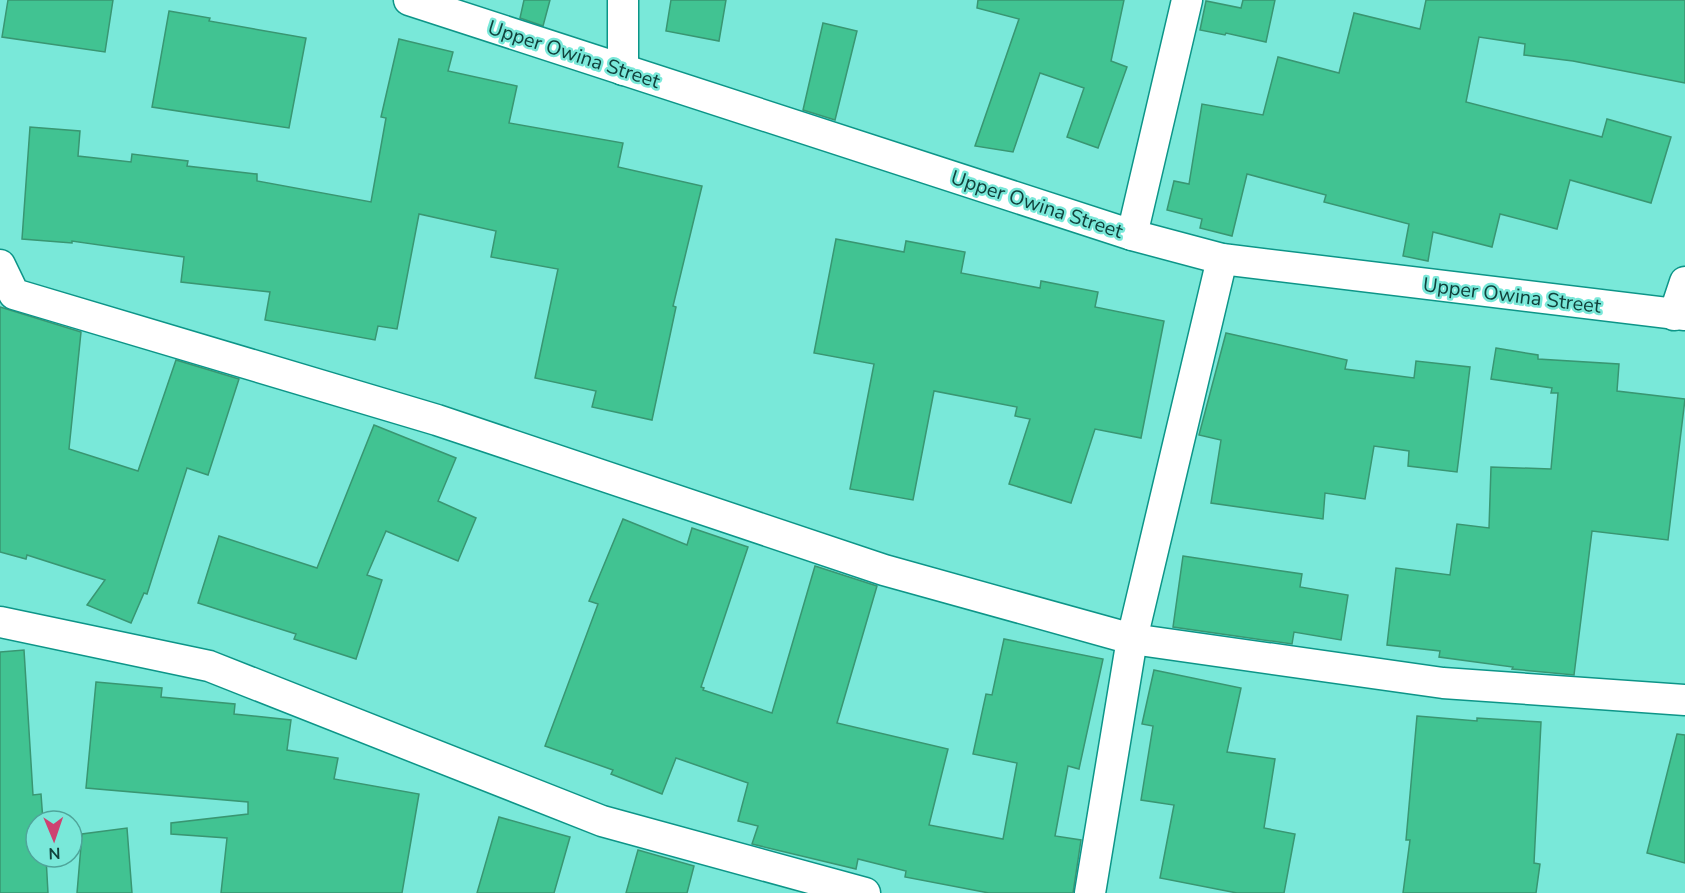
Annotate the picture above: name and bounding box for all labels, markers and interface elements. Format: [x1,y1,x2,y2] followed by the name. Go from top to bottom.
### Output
[484,14,664,95] street label: Upper Owina Street
[947,164,1127,245] street label: Upper Owina Street
[1421,271,1604,320] street label: Upper Owina Street
[24,809,84,869] north arrow
[48,842,61,864] text: N

